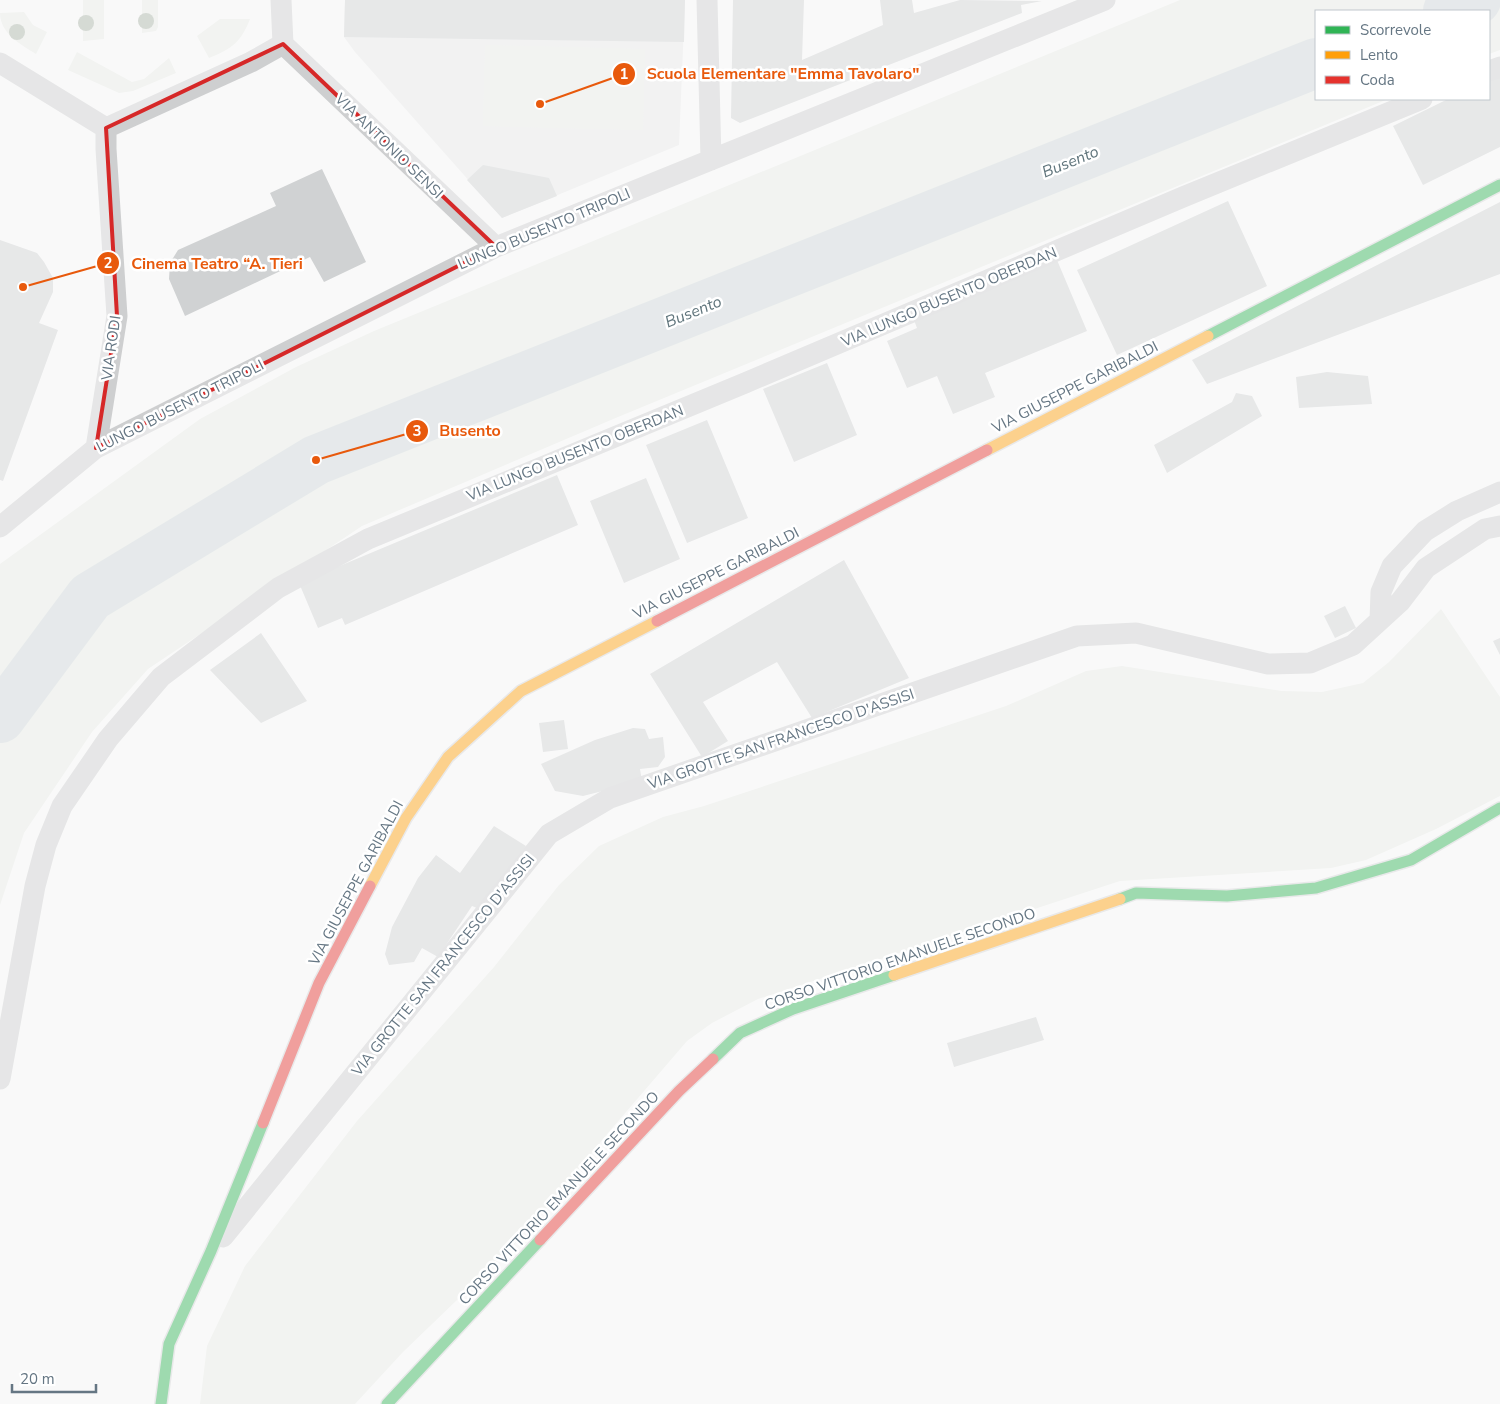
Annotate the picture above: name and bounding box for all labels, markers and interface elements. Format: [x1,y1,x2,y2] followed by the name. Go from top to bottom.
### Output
[1315,10,1490,100] legend
[1360,20,1431,40] text: Scorrevole
[1360,45,1398,65] text: Lento
[611,58,929,89] callout: Scuola Elementare "Emma Tavolaro"
[647,63,919,85] text: Scuola Elementare "Emma Tavolaro"
[619,64,629,84] text: 1
[1360,70,1395,90] text: Coda
[330,88,447,203] street label: VIA ANTONIO SENSI
[1039,141,1102,183] water label: Busento
[455,184,633,274] street label: LUNGO BUSENTO TRIPOLI
[837,242,1060,352] street label: VIA LUNGO BUSENTO OBERDAN
[96,248,313,279] callout: Cinema Teatro “A. Tieri
[103,253,113,273] text: 2
[131,253,303,275] text: Cinema Teatro “A. Tieri
[662,291,725,333] water label: Busento
[96,314,125,383] street label: VIA RODI
[988,336,1161,438] street label: VIA GIUSEPPE GARIBALDI
[93,355,267,457] street label: LUNGO BUSENTO TRIPOLI
[463,400,686,506] street label: VIA LUNGO BUSENTO OBERDAN
[405,415,511,446] callout: Busento
[439,420,501,442] text: Busento
[412,421,422,441] text: 3
[629,522,802,624] street label: VIA GIUSEPPE GARIBALDI
[644,684,917,794] street label: VIA GROTTE SAN FRANCESCO D'ASSISI
[304,797,408,970] street label: VIA GIUSEPPE GARIBALDI
[346,850,539,1081] street label: VIA GROTTE SAN FRANCESCO D'ASSISI
[762,903,1038,1015] street label: CORSO VITTORIO EMANUELE SECONDO
[454,1087,664,1309] street label: CORSO VITTORIO EMANUELE SECONDO
[12,1362,96,1394] scale bar
[20,1369,55,1389] text: 20 m

